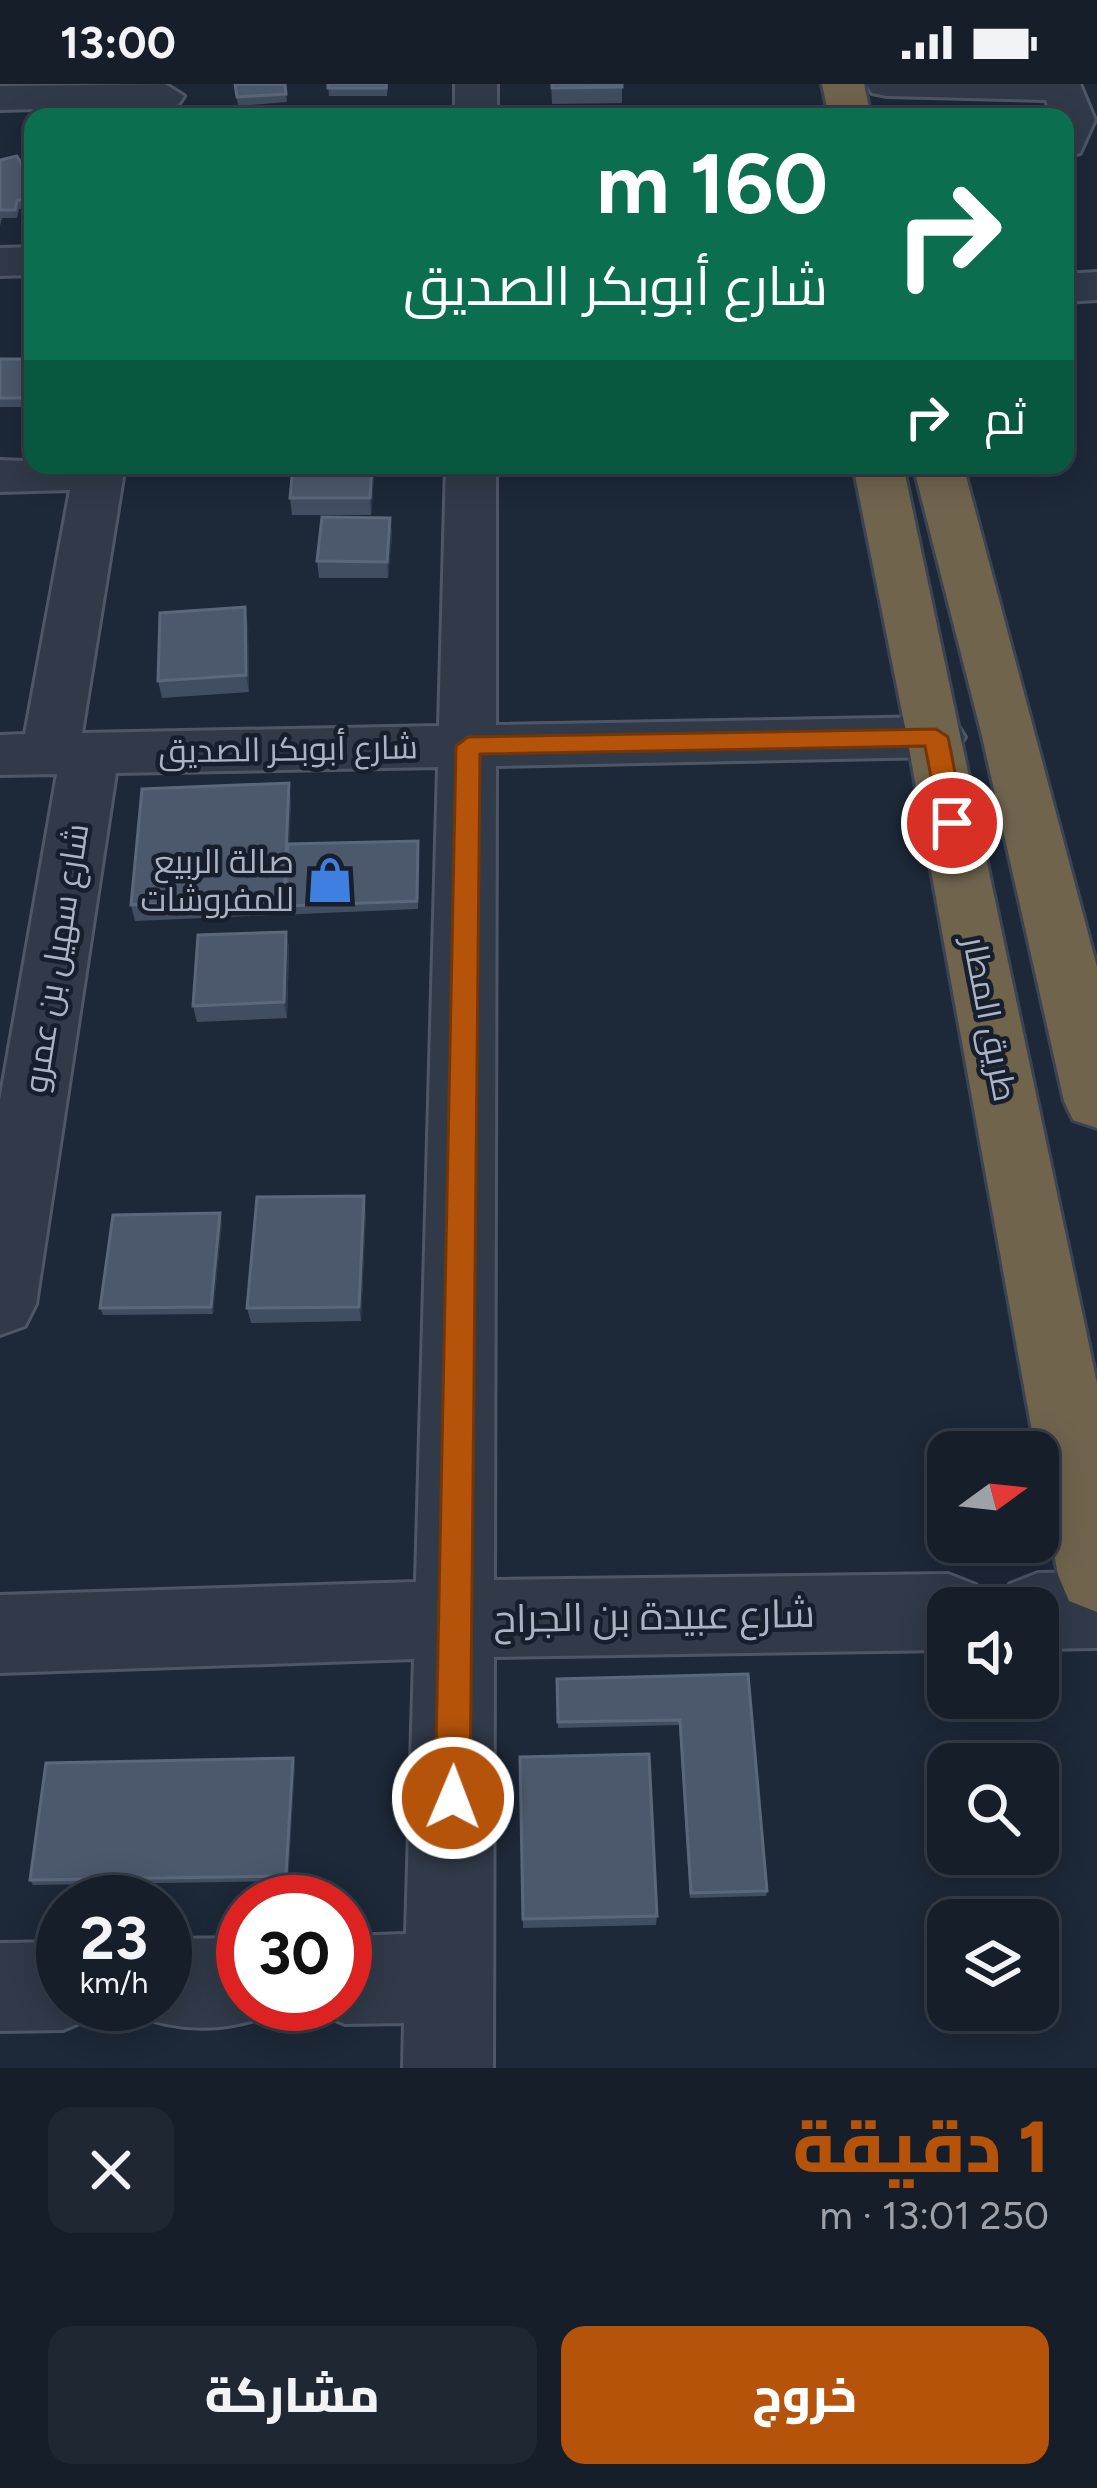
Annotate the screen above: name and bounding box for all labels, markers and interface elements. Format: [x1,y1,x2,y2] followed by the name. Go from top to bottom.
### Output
[60,15,176,69] text: 13:00
[596,133,828,234] text: 160 m
[870,156,1026,312] icon: right
[403,254,828,319] text: شارع أبوبكر الصديق
[894,384,960,450] icon: right
[984,391,1026,445] text: ثم
[158,726,418,774] street label: شارع أبوبكر الصديق
[901,772,1003,874] pin
[919,790,985,856] icon: arrive
[15,821,99,1096] street label: شارع سهيل بن عمرو
[140,842,294,919] place label: صالة الربيع للمفروشات
[305,855,355,905] shop icon: صالة الربيع للمفروشات
[954,931,1025,1105] street label: طريق المطار
[927,1431,1059,1563] north arrow
[927,1431,1059,2031] map controls
[927,1587,1059,1719] button: sound
[493,1590,815,1645] street label: شارع عبيدة بن الجراح
[390,1735,516,1861] position arrow
[927,1743,1059,1875] button: search
[216,1875,372,2031] speed limit sign: 30
[927,1899,1059,2031] button: layers
[80,1902,148,1974] text: 23
[80,1964,148,2001] text: km/h
[792,2104,1049,2190] text: 1 دقيقة
[48,2107,174,2233] button: close
[819,2192,1049,2239] text: 250 m · 13:01
[48,2326,537,2464] button: مشاركة
[561,2326,1049,2464] button: خروج

